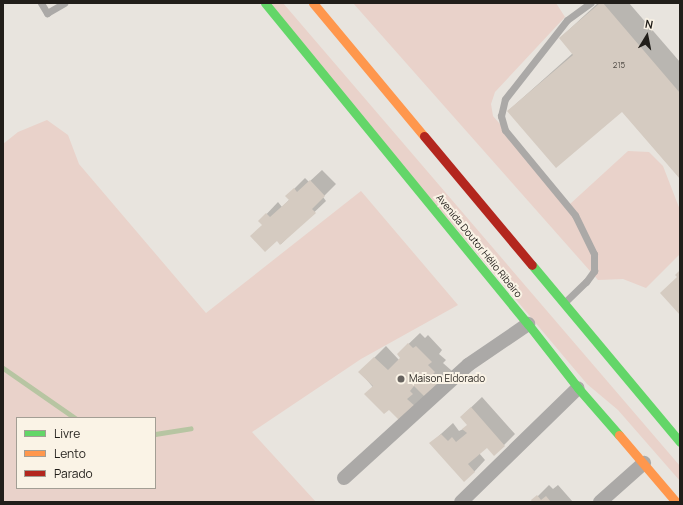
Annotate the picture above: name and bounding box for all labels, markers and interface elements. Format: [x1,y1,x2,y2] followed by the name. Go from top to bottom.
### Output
[627,16,667,56] north arrow
[644,16,654,32] text: N
[613,60,625,70] house number: 215
[434,192,524,300] street label: Avenida Doutor Hélio Ribeiro
[409,373,485,385] place label: Maison Eldorado
[396,374,406,384] marker: Maison Eldorado
[16,417,156,489] legend
[54,425,80,442] text: Livre
[54,445,86,462] text: Lento
[54,465,93,482] text: Parado

